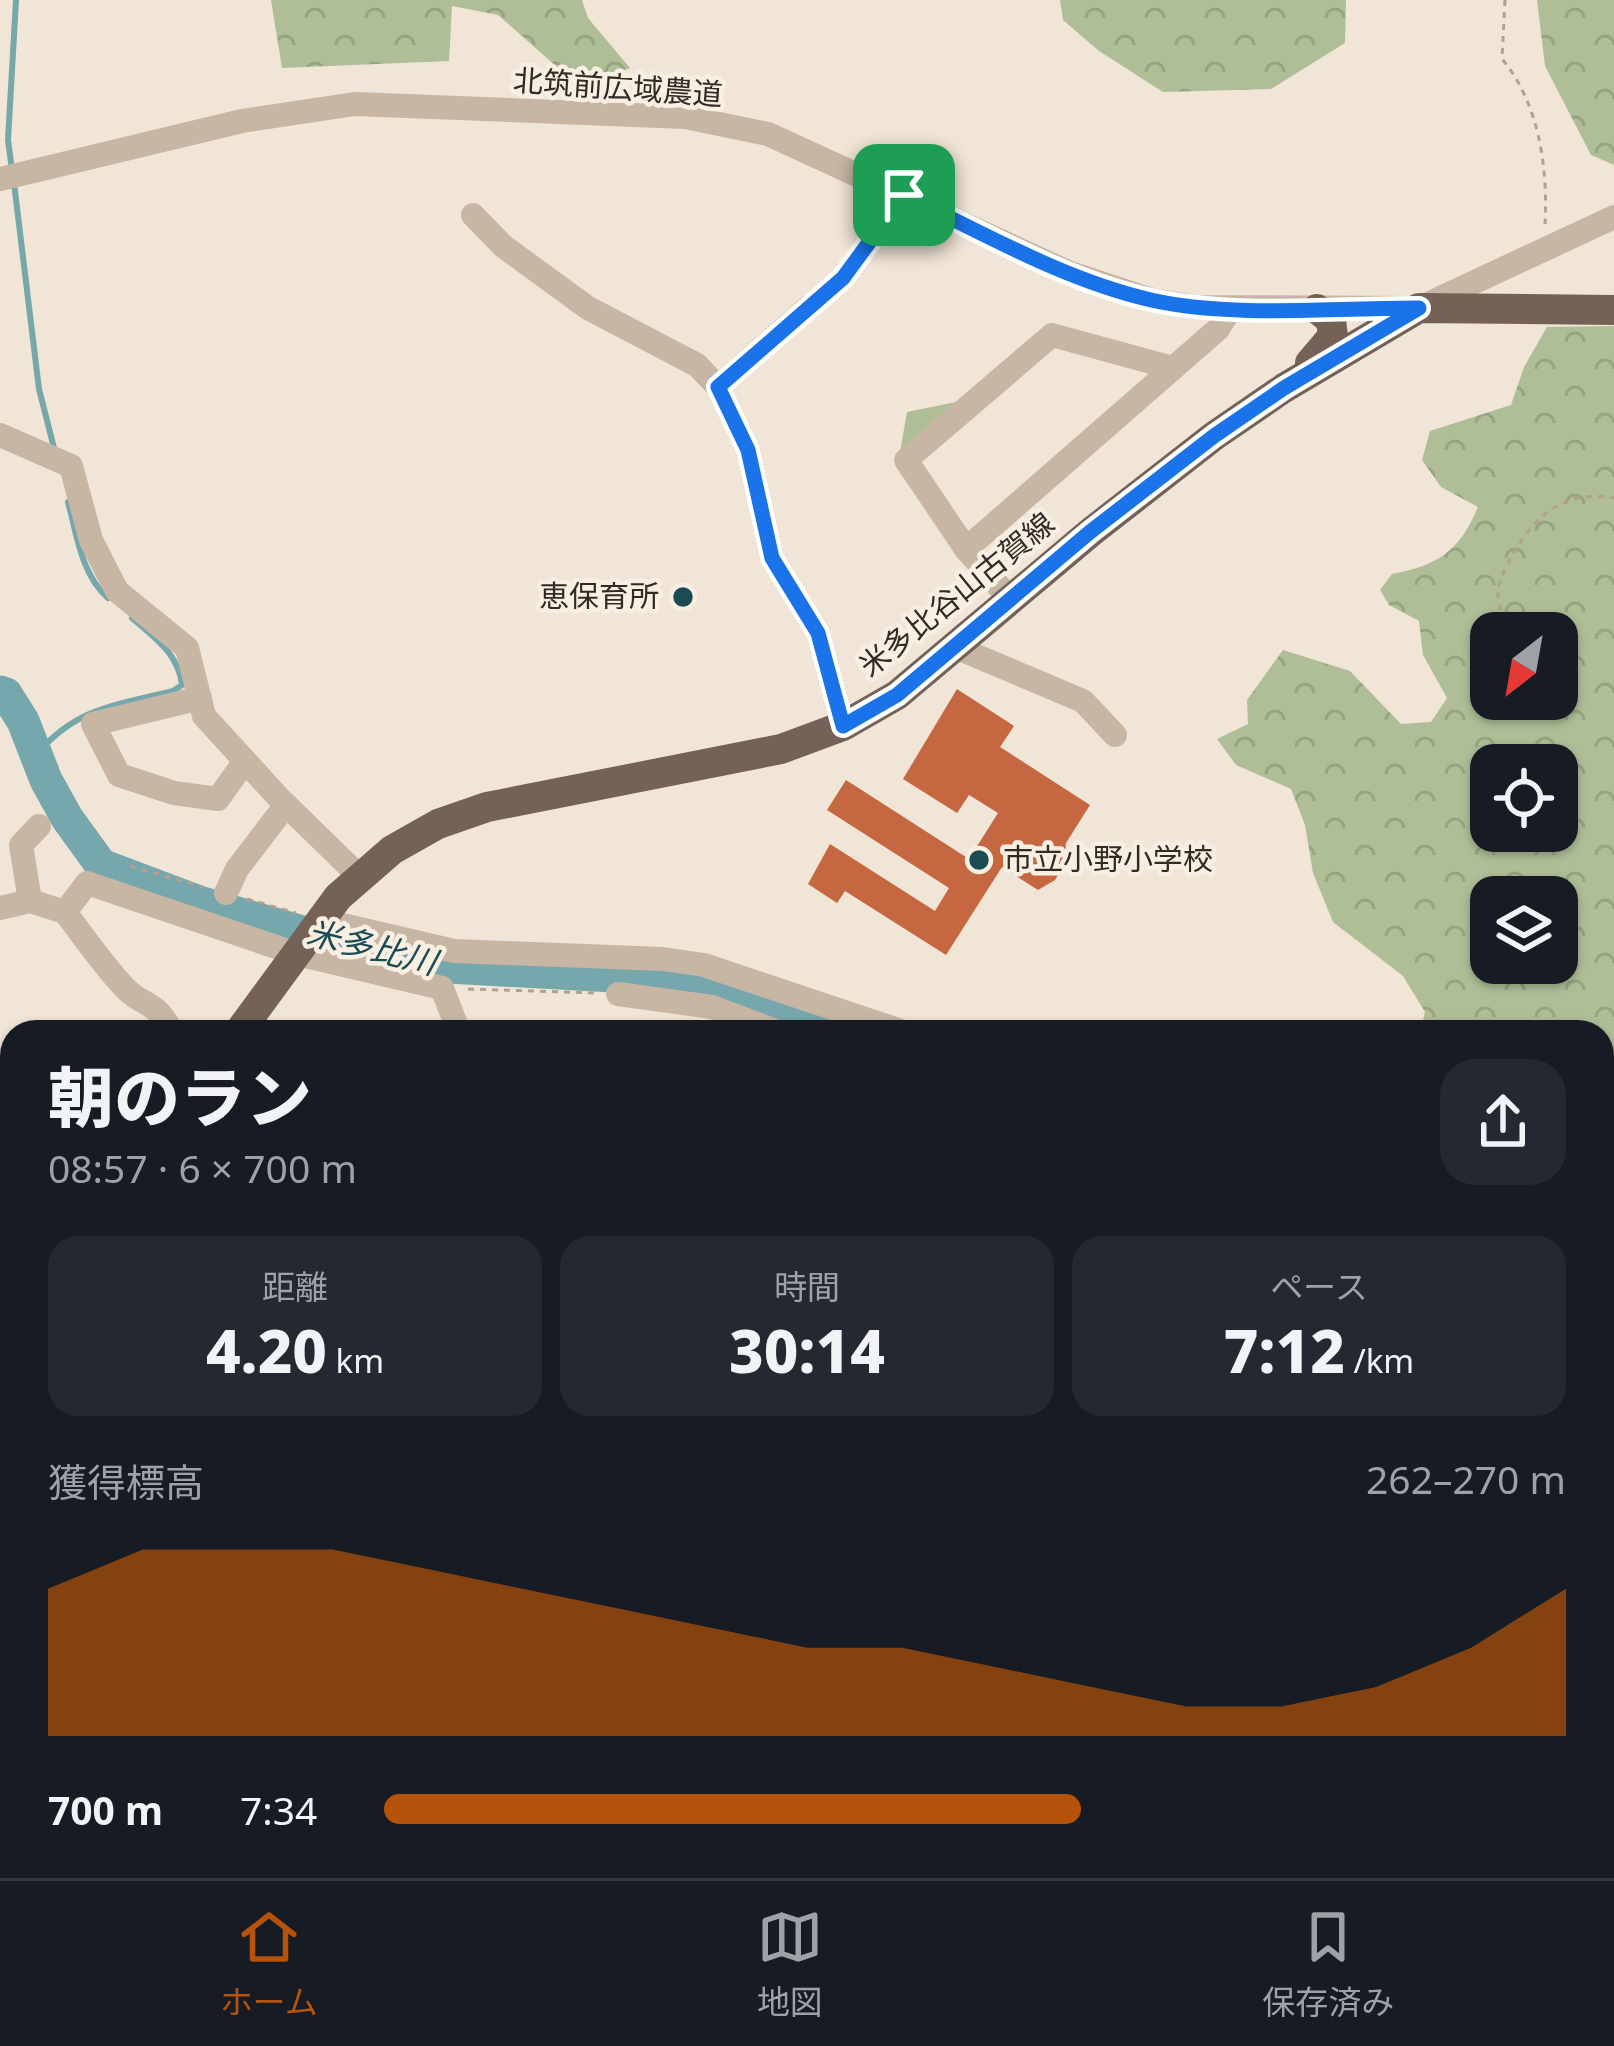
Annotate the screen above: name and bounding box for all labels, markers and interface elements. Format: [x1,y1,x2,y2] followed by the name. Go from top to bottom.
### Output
[512,59,724,114] street label: 北筑前広域農道
[853,144,955,246] pin
[871,162,937,228] icon: arrive
[850,502,1062,685] street label: 米多比谷山古賀線
[539,575,659,616] place label: 恵保育所
[670,584,696,610] marker: 恵保育所
[1470,612,1578,720] north arrow
[1470,612,1578,984] map controls
[1470,744,1578,852] button: locate
[1003,838,1213,879] place label: 市立小野小学校
[966,847,992,873] marker: 市立小野小学校
[1470,876,1578,984] button: layers
[303,909,445,985] water label: 米多比川
[48,1051,312,1141] text: 朝のラン
[1440,1059,1566,1185] button: share
[48,1141,357,1194] text: 08:57 · 6 × 700 m
[262,1264,328,1309] text: 距離
[774,1264,840,1309] text: 時間
[1270,1264,1368,1309] text: ペース
[206,1309,327,1391] text: 4.20
[729,1309,885,1391] text: 30:14
[1224,1309,1345,1391] text: 7:12
[327,1338,384,1383] text: km
[1345,1338,1414,1383] text: /km
[1366,1452,1566,1505] text: 262–270 m
[48,1455,204,1508] text: 獲得標高
[48,1783,163,1836] text: 700 m
[240,1783,317,1836] text: 7:34
[220,1904,318,2024] tab: ホーム
[757,1904,823,2024] tab: 地図
[1262,1904,1394,2024] tab: 保存済み

